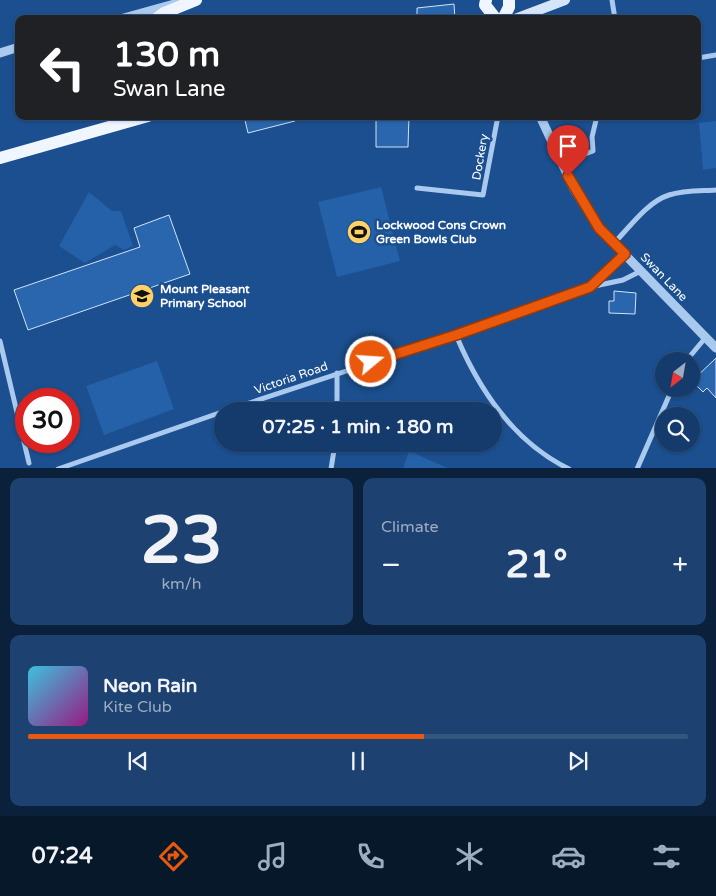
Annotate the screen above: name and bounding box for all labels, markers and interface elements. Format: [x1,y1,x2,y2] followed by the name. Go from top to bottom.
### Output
[113,34,220,76] text: 130 m
[30,35,95,100] icon: left
[113,76,226,102] text: Swan Lane
[547,125,589,176] pin
[469,132,491,181] street label: Dockery
[554,132,582,160] icon: arrive
[376,218,506,246] place label: Lockwood Cons Crown Green Bowls Club
[346,219,372,245] sports icon: Lockwood Cons Crown Green Bowls Club
[638,250,690,304] street label: Swan Lane
[160,282,250,311] place label: Mount Pleasant Primary School
[129,283,155,309] school or university icon: Mount Pleasant Primary School
[344,335,396,387] position arrow
[655,352,700,398] north arrow
[655,352,700,452] map controls
[252,359,330,397] street label: Victoria Road
[15,388,80,453] speed limit sign: 30
[655,407,700,452] button: search
[262,416,454,438] text: 07:25 · 1 min · 180 m
[141,502,222,581] text: 23
[381,517,439,537] text: Climate
[506,542,568,588] text: 21°
[381,548,401,582] text: −
[672,548,688,582] text: +
[161,574,202,594] text: km/h
[103,675,197,697] text: Neon Rain
[103,697,172,717] text: Kite Club
[124,747,152,775] icon: previous
[344,747,372,775] icon: pause
[564,747,592,775] icon: next
[156,839,191,874] icon: directions
[255,839,290,874] icon: music
[353,839,388,874] icon: phone
[452,839,487,874] icon: climate
[551,839,586,874] icon: car
[649,839,684,874] icon: filters
[32,843,93,869] text: 07:24

